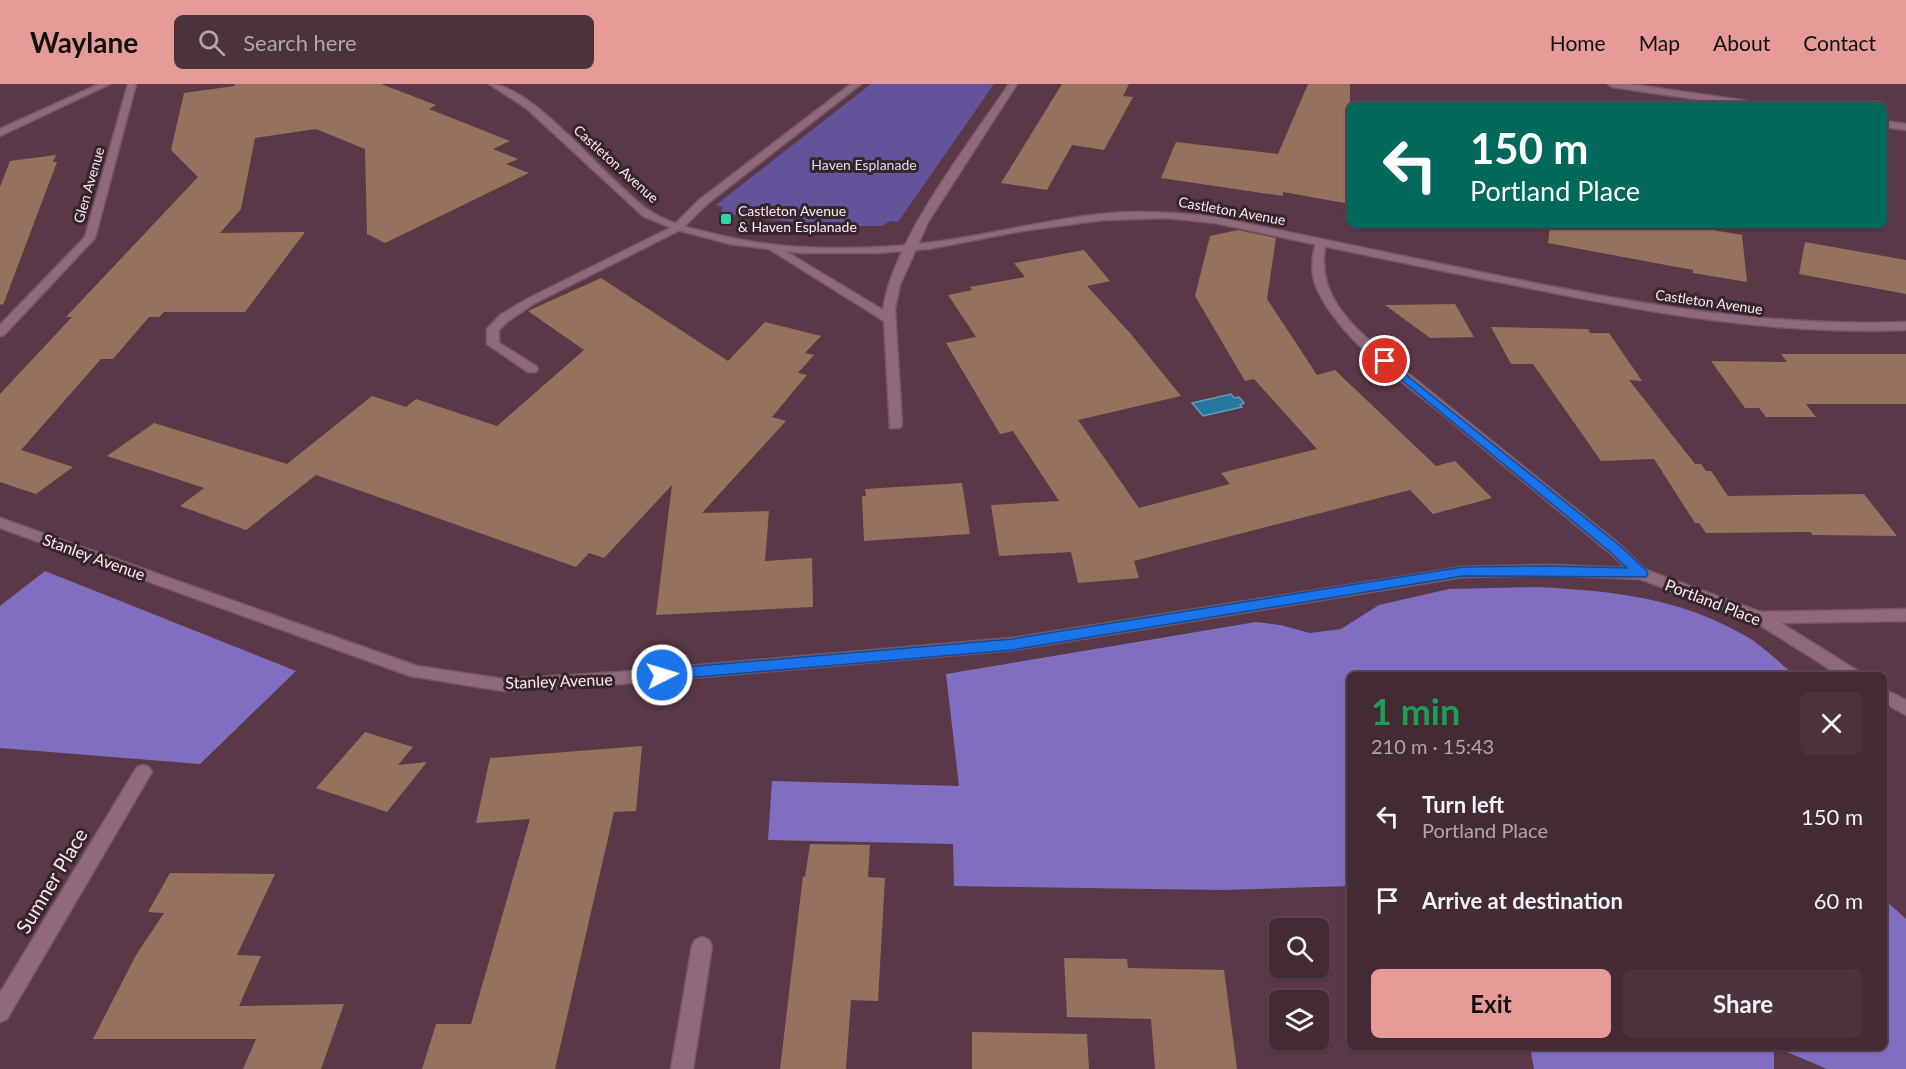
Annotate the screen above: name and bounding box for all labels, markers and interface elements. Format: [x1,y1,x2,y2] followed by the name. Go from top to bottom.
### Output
[174,15,594,69] search box
[30,25,138,59] text: Waylane
[195,26,228,59] icon: search
[243,29,357,56] text: Search here
[1550,30,1606,55] text: Home
[1639,30,1680,55] text: Map
[1713,30,1770,55] text: About
[1803,30,1876,55] text: Contact
[570,121,662,206] street label: Castleton Avenue
[1470,123,1588,173] text: 150 m
[1371,126,1449,204] icon: left
[70,145,107,225] street label: Glen Avenue
[811,156,917,173] park label: Haven Esplanade
[1470,174,1640,207] text: Portland Place
[1177,193,1287,228] street label: Castleton Avenue
[738,202,857,235] place label: Castleton Avenue & Haven Esplanade
[719,212,733,226] marker: Castleton Avenue & Haven Esplanade
[1654,286,1764,317] street label: Castleton Avenue
[1359,335,1410,386] pin
[1368,344,1401,377] icon: arrive
[40,529,148,584] street label: Stanley Avenue
[1663,575,1764,628] street label: Portland Place
[630,643,694,707] position arrow
[505,669,613,692] street label: Stanley Avenue
[1371,689,1460,733] text: 1 min
[1800,692,1863,755] button: close
[1371,734,1494,758] text: 210 m · 15:43
[1422,791,1504,818] text: Turn left
[1371,800,1404,833] icon: left
[1801,803,1863,830] text: 150 m
[1422,818,1548,842] text: Portland Place
[10,824,92,937] street label: Sumner Place
[1371,884,1404,917] icon: arrive
[1422,887,1623,914] text: Arrive at destination
[1814,887,1863,914] text: 60 m
[1269,918,1329,1050] map controls
[1269,918,1329,978] button: search
[1371,969,1611,1038] button: Exit
[1623,969,1863,1038] button: Share
[1269,990,1329,1050] button: layers

